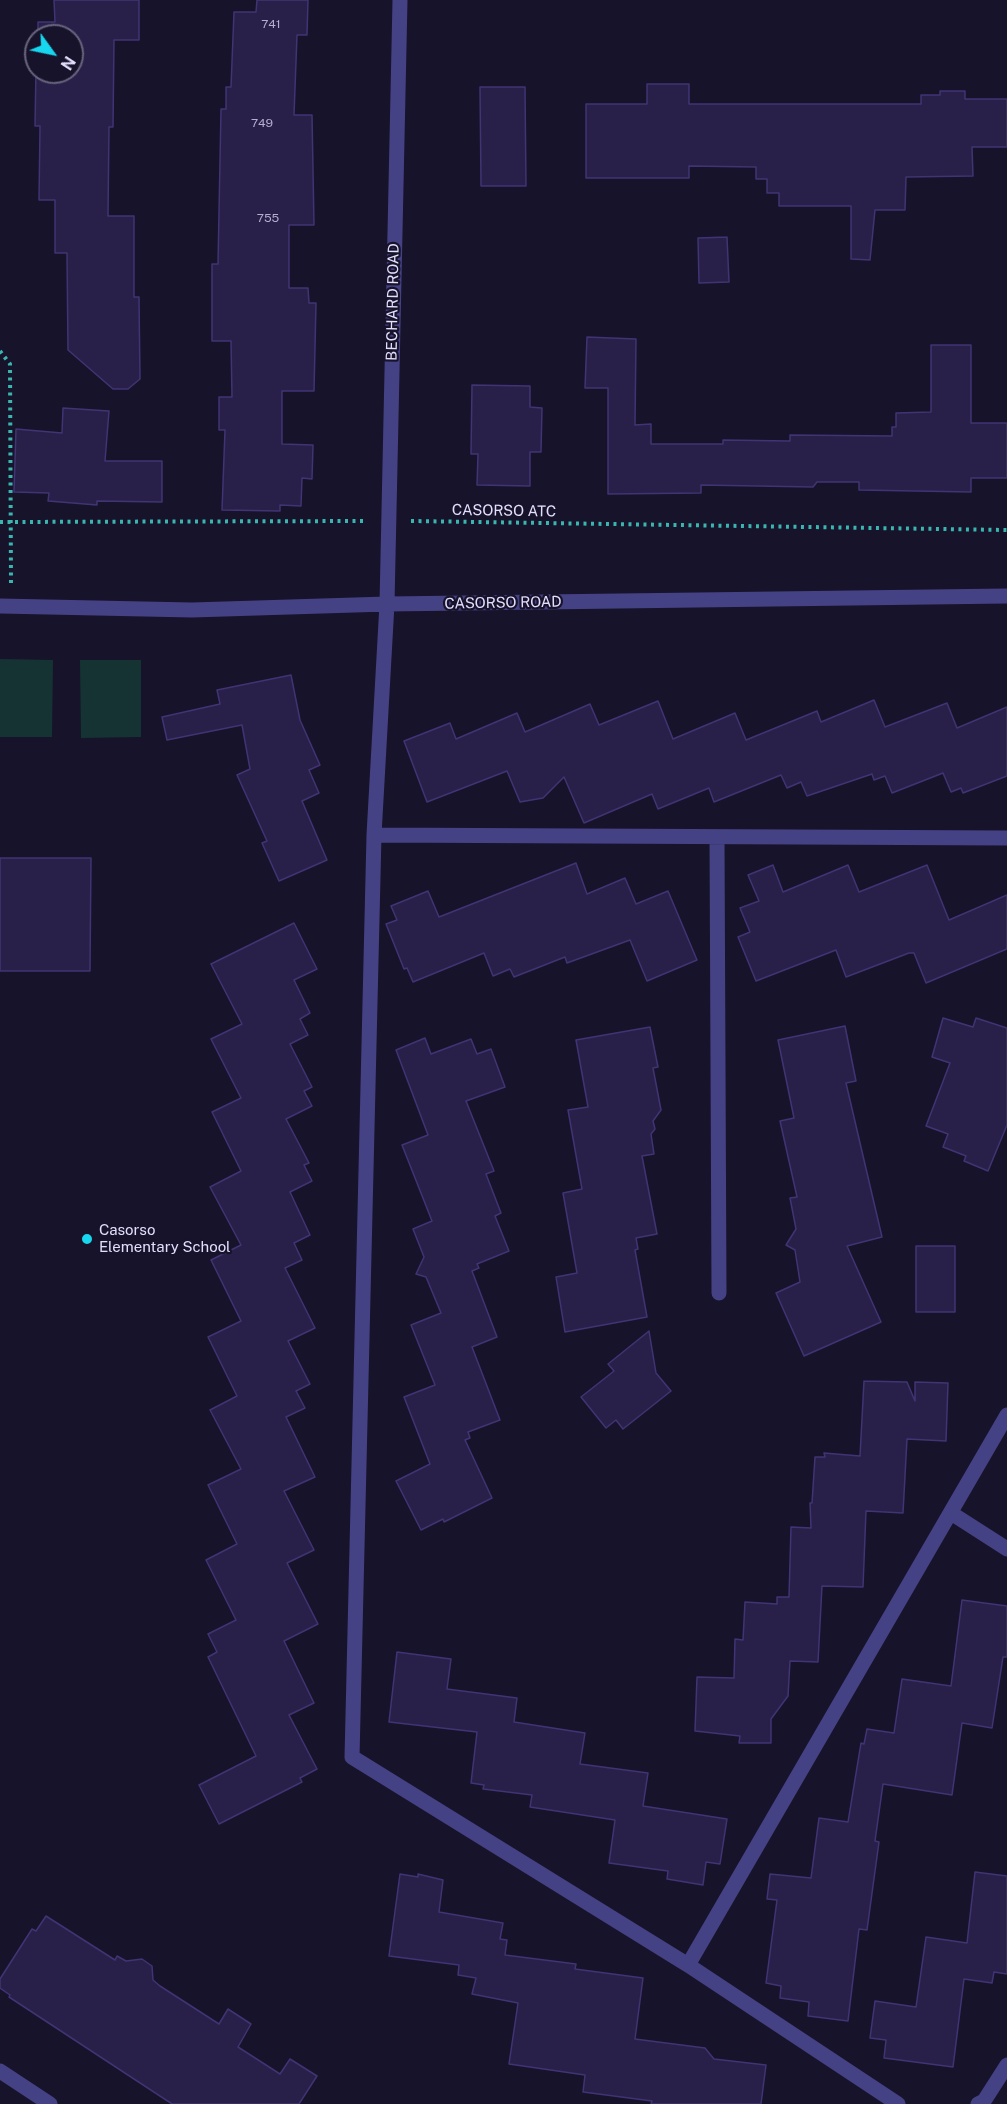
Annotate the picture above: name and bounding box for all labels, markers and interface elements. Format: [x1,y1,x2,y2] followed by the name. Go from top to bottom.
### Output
[261,17,281,31] house number: 741
[24,24,84,84] north arrow
[56,53,79,73] text: N
[251,116,273,130] house number: 749
[257,211,279,225] house number: 755
[383,243,403,361] street label: BECHARD ROAD
[452,501,556,521] street label: CASORSO ATC
[444,593,562,613] street label: CASORSO ROAD
[99,1221,231,1256] place label: Casorso Elementary School
[80,1232,94,1246] marker: Casorso Elementary School

